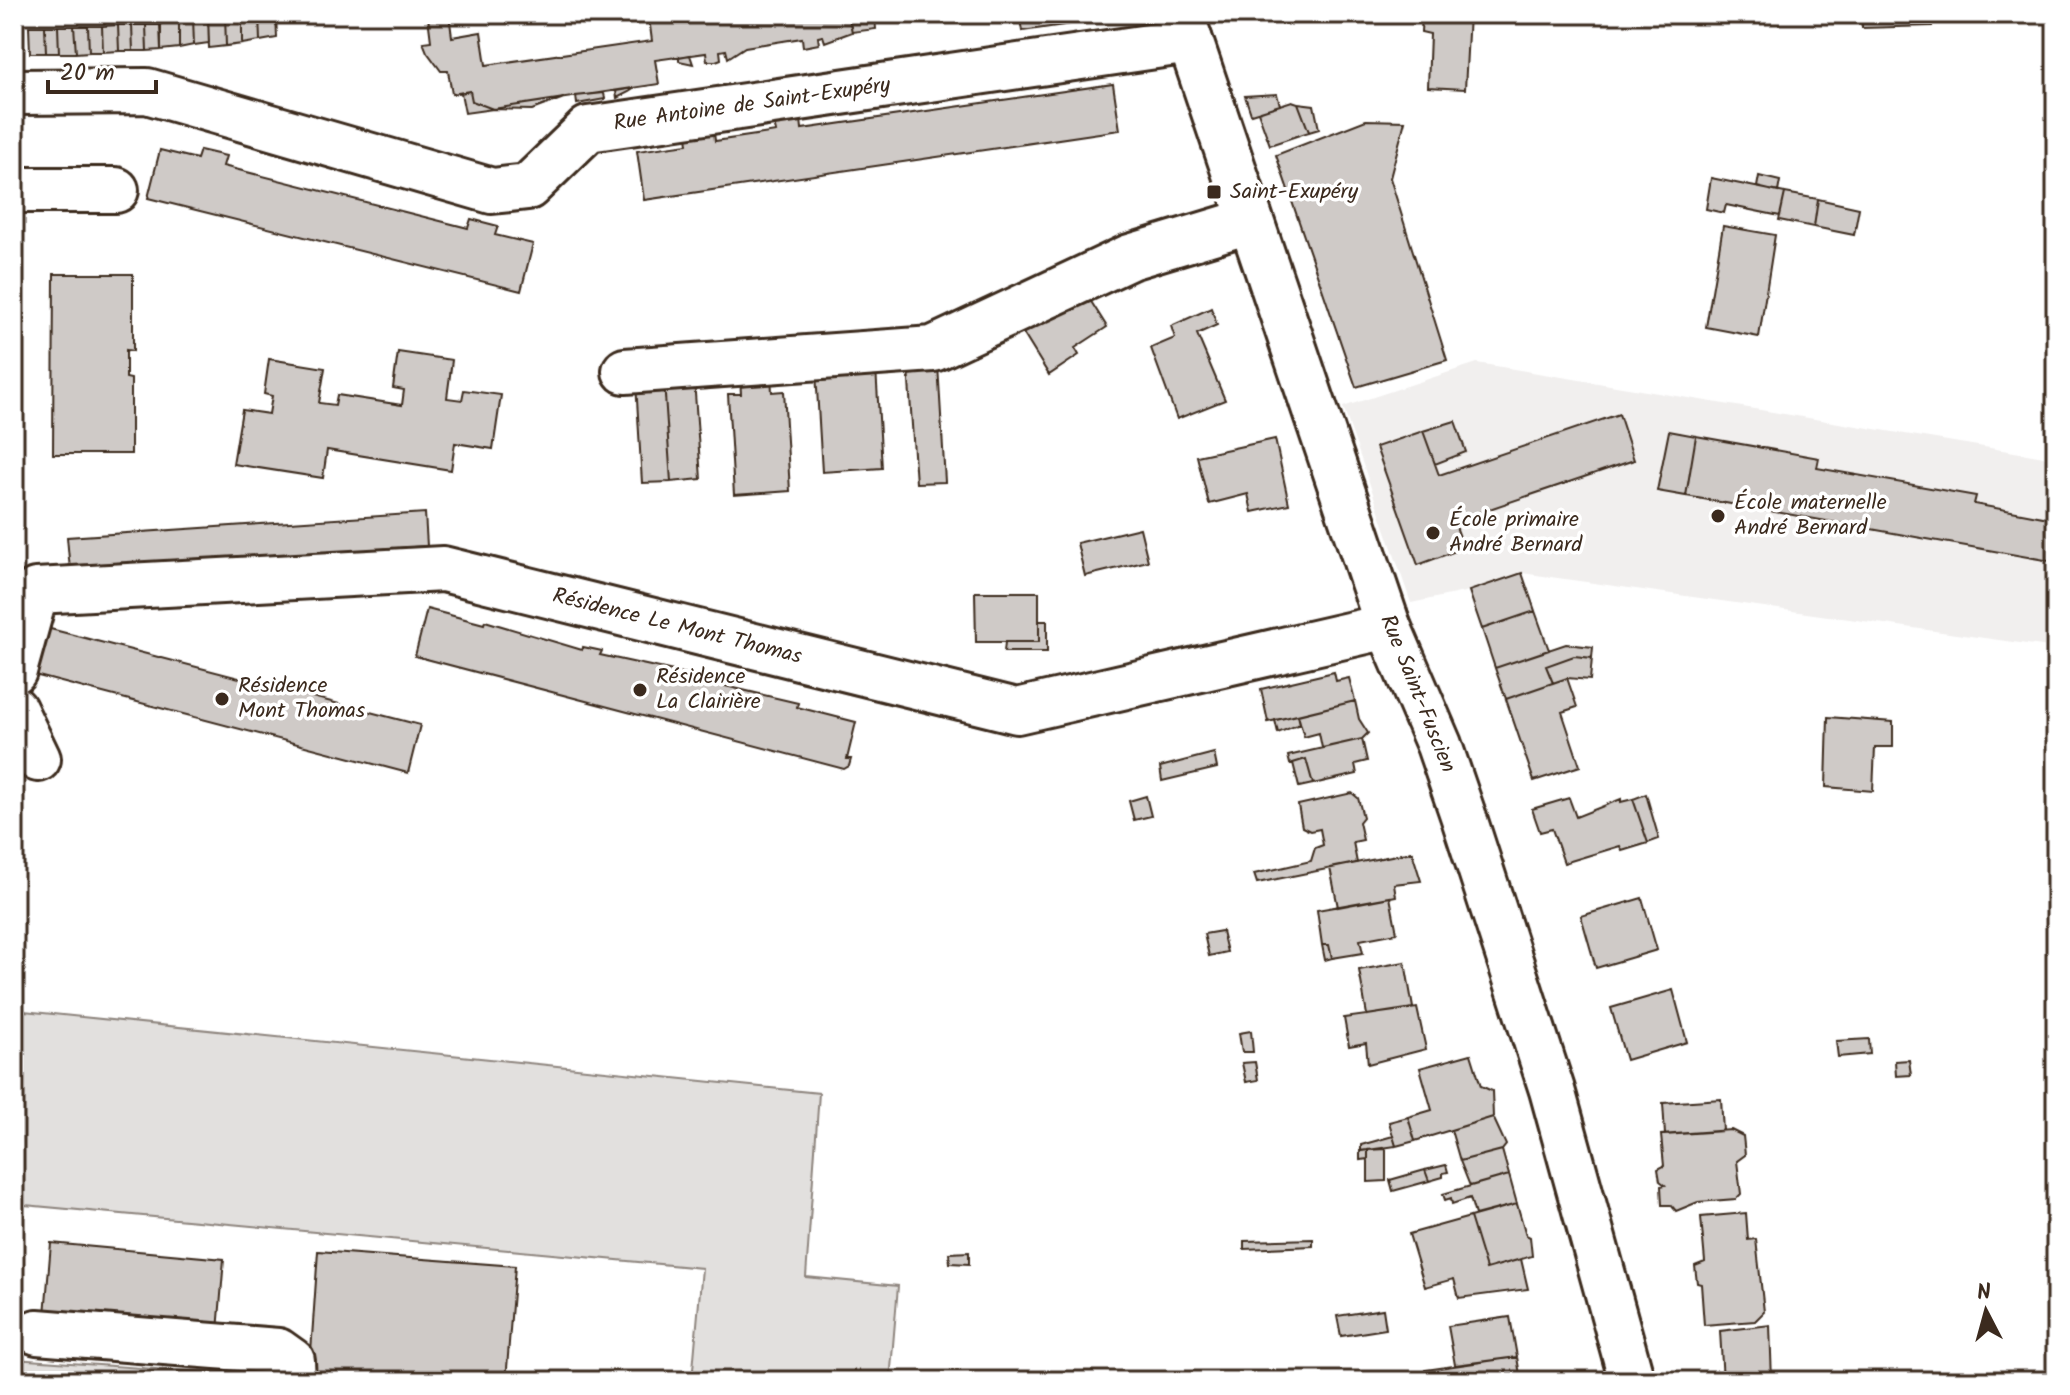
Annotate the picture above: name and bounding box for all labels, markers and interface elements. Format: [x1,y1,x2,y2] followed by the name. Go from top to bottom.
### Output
[48,44,156,94] scale bar
[60,54,115,93] text: 20 m
[611,68,893,142] street label: Rue Antoine de Saint-Exupéry
[1230,175,1359,210] place label: Saint-Exupéry
[1205,183,1223,201] marker: Saint-Exupéry
[1734,486,1887,546] place label: École maternelle André Bernard
[1449,503,1583,563] place label: École primaire André Bernard
[1709,507,1727,525] marker: École maternelle André Bernard
[1424,524,1442,542] marker: École primaire André Bernard
[549,579,806,675] street label: Résidence Le Mont Thomas
[1369,610,1465,778] street label: Rue Saint-Fuscien
[656,660,761,720] place label: Résidence La Clairière
[238,669,366,729] place label: Résidence Mont Thomas
[631,681,649,699] marker: Résidence La Clairière
[213,690,231,708] marker: Résidence Mont Thomas
[1946,1271,2026,1351] north arrow
[1975,1275,1993,1312] text: N

